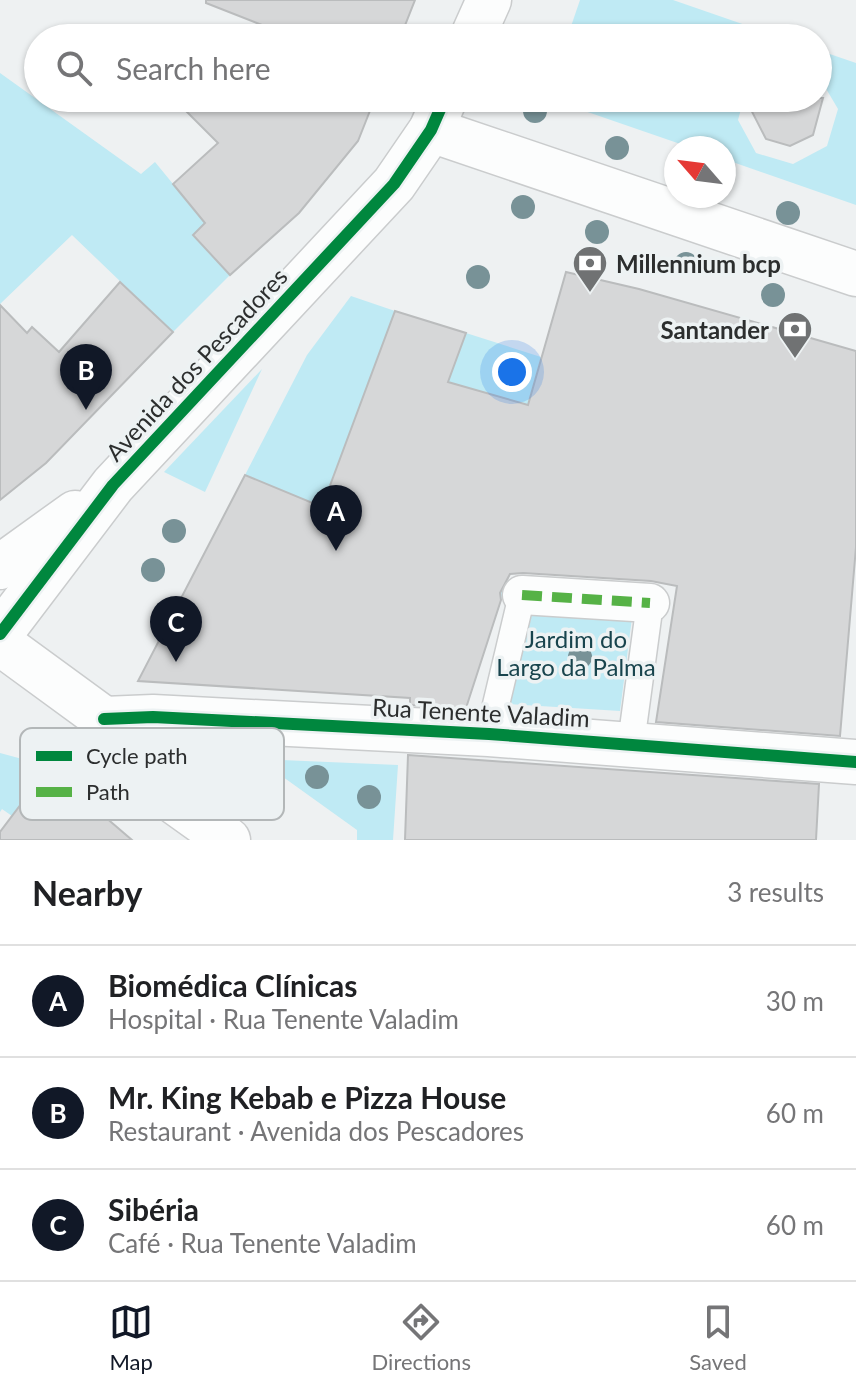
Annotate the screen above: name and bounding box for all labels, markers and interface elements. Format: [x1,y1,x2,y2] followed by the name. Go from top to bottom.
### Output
[24,24,832,112] search box
[52,46,96,90] icon: search
[116,50,271,86] text: Search here
[664,136,736,208] north arrow
[571,244,609,294] bank icon: Millennium bcp
[616,249,781,278] place label: Millennium bcp
[99,262,293,466] street label: Avenida dos Pescadores
[776,310,814,360] bank icon: Santander
[660,315,769,344] place label: Santander
[60,344,112,410] pin: B
[492,352,532,392] your location
[310,485,362,551] pin: A
[150,596,202,662] pin: C
[496,624,656,681] park label: Jardim do Largo da Palma
[371,692,591,732] street label: Rua Tenente Valadim
[20,728,284,820] legend
[86,742,188,769] text: Cycle path
[86,778,130,805] text: Path
[32,872,143,913] text: Nearby
[727,876,824,908] text: 3 results
[108,967,357,1003] text: Biomédica Clínicas
[49,985,67,1017] text: A
[766,985,824,1017] text: 30 m
[108,1003,459,1035] text: Hospital · Rua Tenente Valadim
[108,1079,506,1115] text: Mr. King Kebab e Pizza House
[49,1097,67,1129] text: B
[766,1097,824,1129] text: 60 m
[108,1115,524,1147] text: Restaurant · Avenida dos Pescadores
[108,1191,199,1227] text: Sibéria
[49,1209,67,1241] text: C
[766,1209,824,1241] text: 60 m
[108,1227,417,1259] text: Café · Rua Tenente Valadim
[109,1300,153,1375] tab: Map
[372,1300,471,1375] tab: Directions
[689,1300,747,1375] tab: Saved

